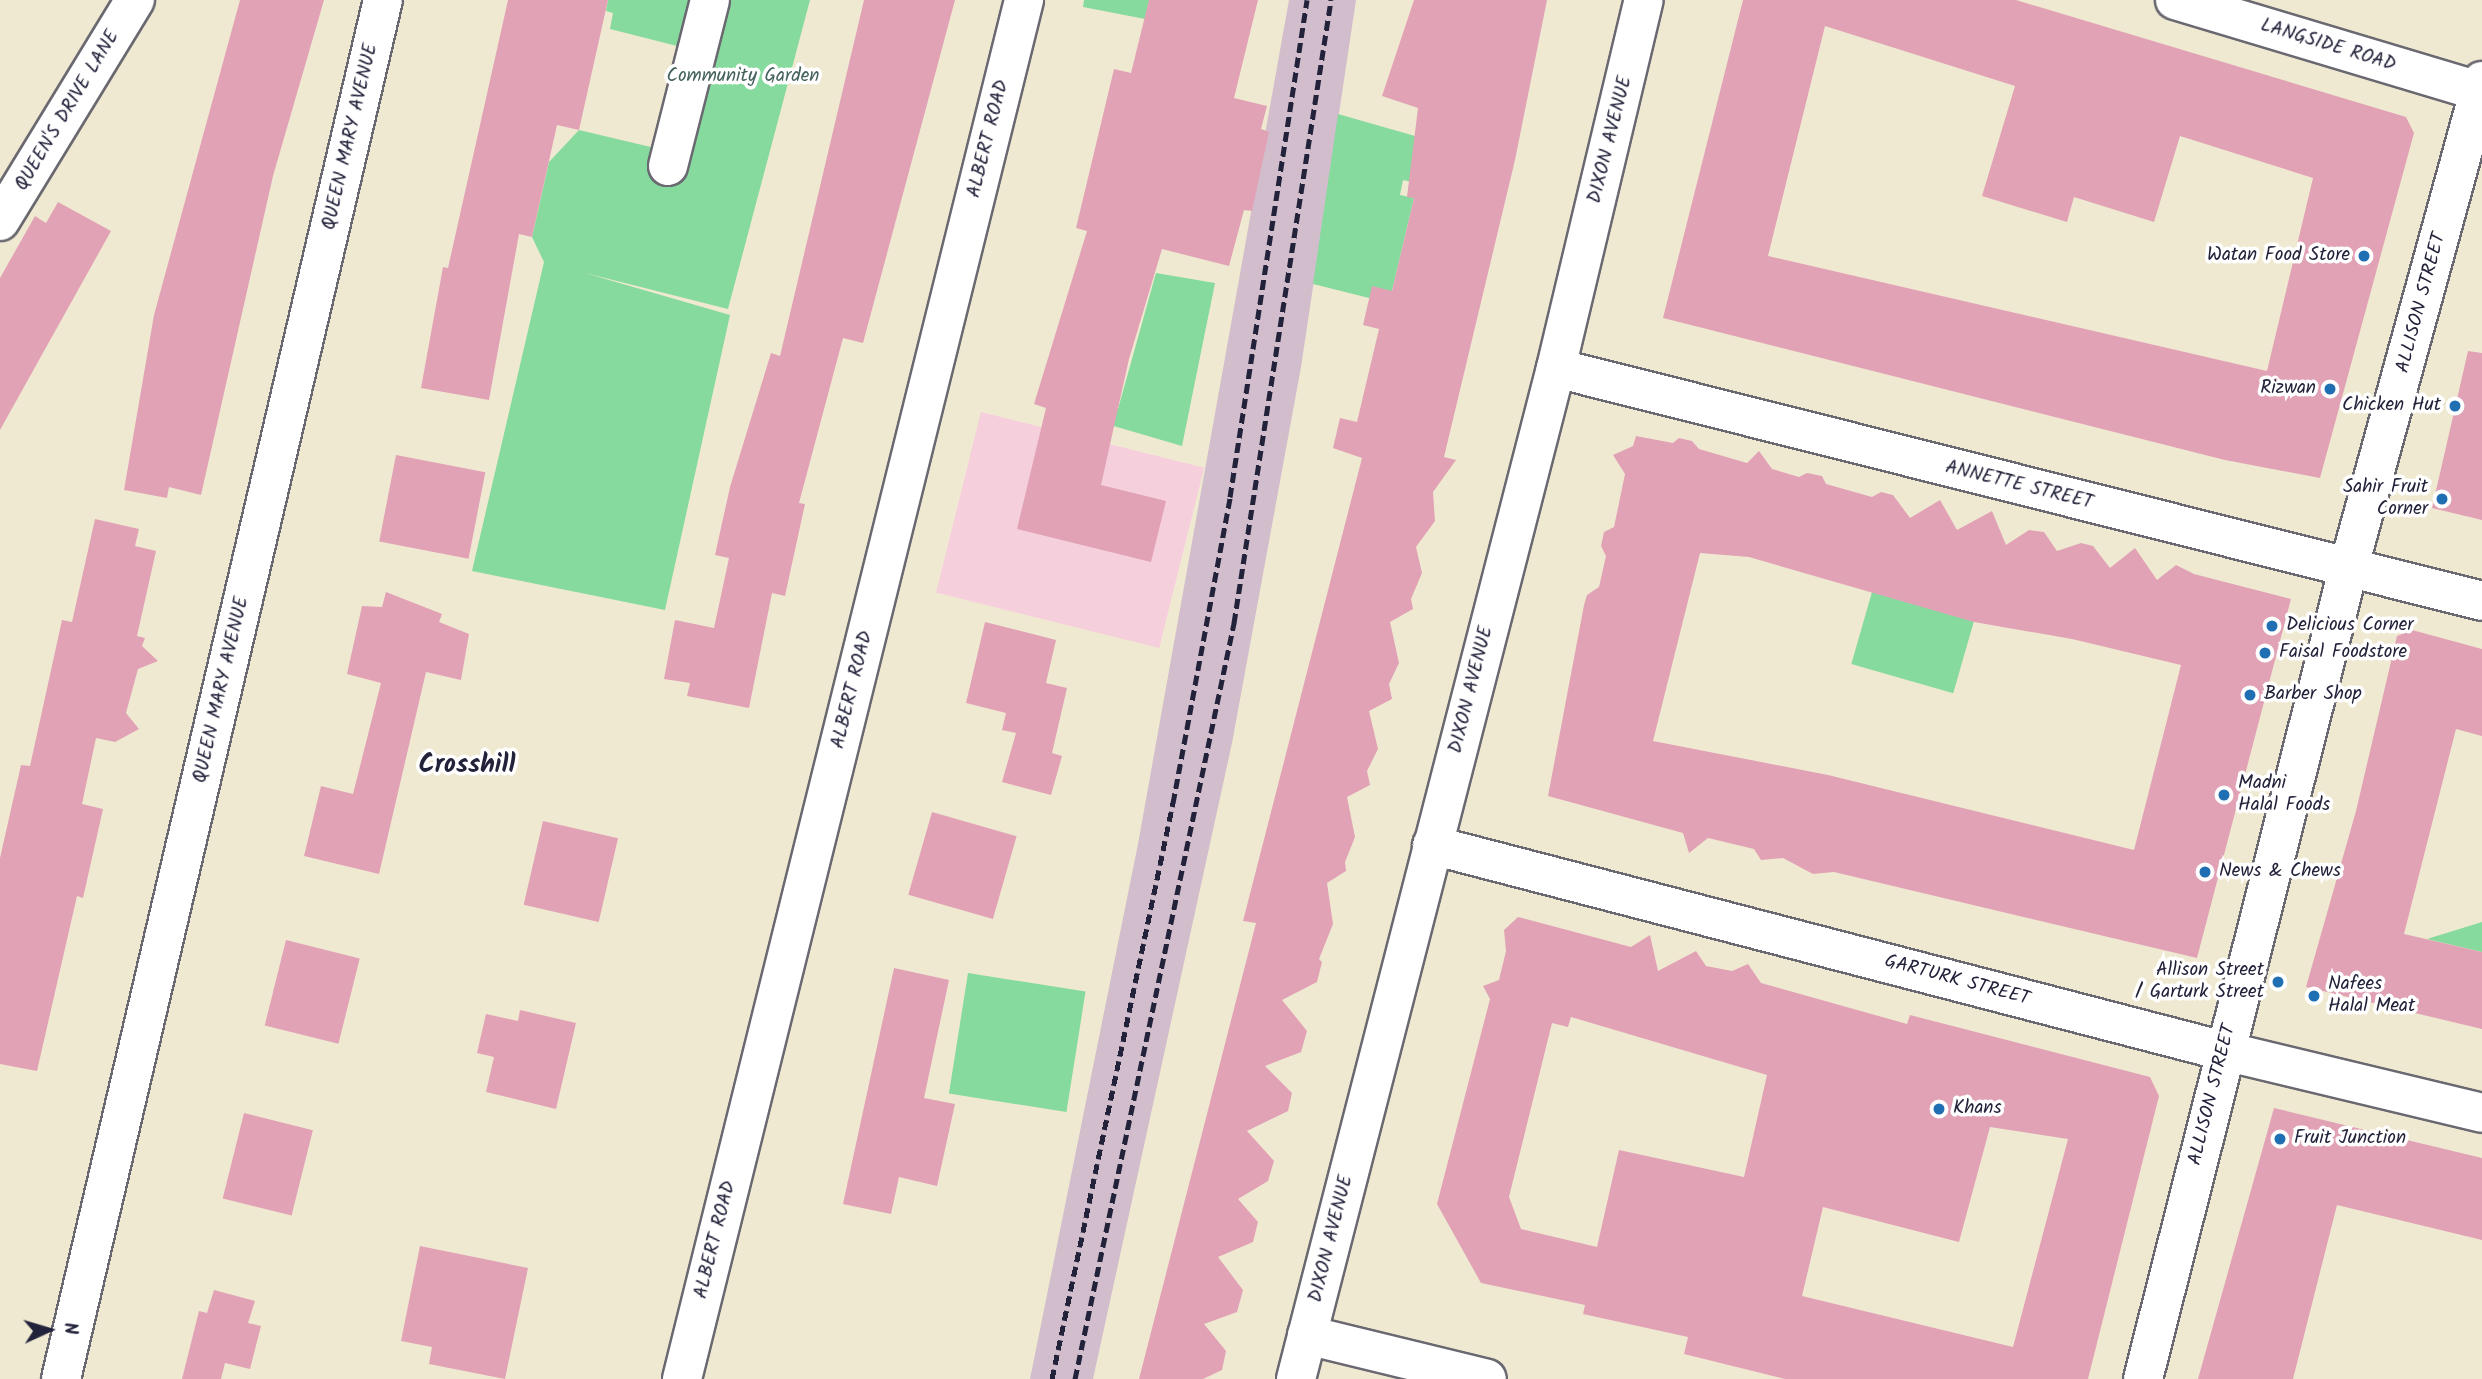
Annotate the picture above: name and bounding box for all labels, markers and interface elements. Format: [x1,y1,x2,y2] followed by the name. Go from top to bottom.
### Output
[2258,15,2398,77] street label: LANGSIDE ROAD
[11,27,125,195] street label: QUEEN'S DRIVE LANE
[318,42,384,232] street label: QUEEN MARY AVENUE
[667,66,819,88] park label: Community Garden
[1584,74,1638,206] street label: DIXON AVENUE
[963,78,1015,200] street label: ALBERT ROAD
[2392,230,2452,376] street label: ALLISON STREET
[2207,245,2350,267] place label: Watan Food Store
[2356,248,2372,264] marker: Watan Food Store
[2260,378,2316,400] place label: Rizwan
[2322,381,2338,397] marker: Rizwan
[2342,395,2441,417] place label: Chicken Hut
[2447,398,2463,414] marker: Chicken Hut
[1943,457,2095,515] street label: ANNETTE STREET
[2343,477,2428,521] place label: Sahir Fruit Corner
[2434,491,2450,507] marker: Sahir Fruit Corner
[189,595,255,785] street label: QUEEN MARY AVENUE
[2286,615,2414,637] place label: Delicious Corner
[2264,618,2280,634] marker: Delicious Corner
[1445,624,1499,756] street label: DIXON AVENUE
[827,629,879,751] street label: ALBERT ROAD
[2279,642,2407,664] place label: Faisal Foodstore
[2257,645,2273,661] marker: Faisal Foodstore
[2264,684,2362,706] place label: Barber Shop
[2242,687,2258,703] marker: Barber Shop
[419,750,515,782] district label: Crosshill
[2238,773,2330,817] place label: Madni Halal Foods
[2216,787,2232,803] marker: Madni Halal Foods
[2219,861,2341,883] place label: News & Chews
[2197,864,2213,880] marker: News & Chews
[1882,951,2032,1011] street label: GARTURK STREET
[2135,960,2264,1004] place label: Allison Street / Garturk Street
[2270,974,2286,990] marker: Allison Street / Garturk Street
[2328,974,2415,1018] place label: Nafees Halal Meat
[2306,988,2322,1004] marker: Nafees Halal Meat
[2185,1022,2241,1168] street label: ALLISON STREET
[1953,1098,2002,1120] place label: Khans
[1931,1101,1947,1117] marker: Khans
[2294,1128,2406,1150] place label: Fruit Junction
[2272,1131,2288,1147] marker: Fruit Junction
[1305,1173,1359,1305] street label: DIXON AVENUE
[690,1179,742,1301] street label: ALBERT ROAD
[14,1295,84,1365] north arrow
[55,1322,85,1336] text: N

